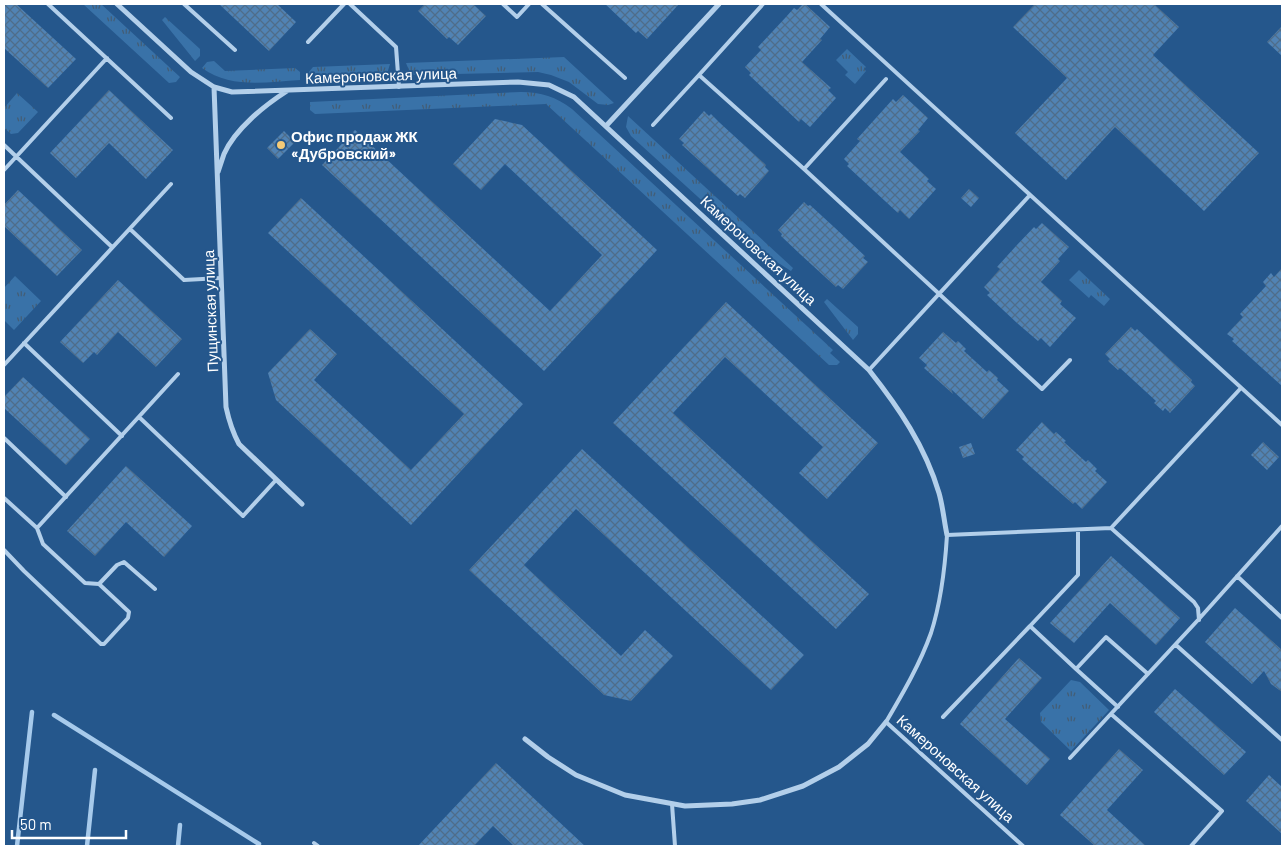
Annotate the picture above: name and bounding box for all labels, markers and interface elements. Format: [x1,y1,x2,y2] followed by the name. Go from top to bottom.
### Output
[305,63,458,87] street label: Камероновская улица
[291,127,419,162] place label: Офис продаж ЖК «Дубровский»
[275,139,287,151] marker: Офис продаж ЖК «Дубровский»
[697,192,821,309] street label: Камероновская улица
[199,249,221,372] street label: Пущинская улица
[894,710,1019,826] street label: Камероновская улица
[12,808,126,840] scale bar
[20,815,52,833] text: 50 m

